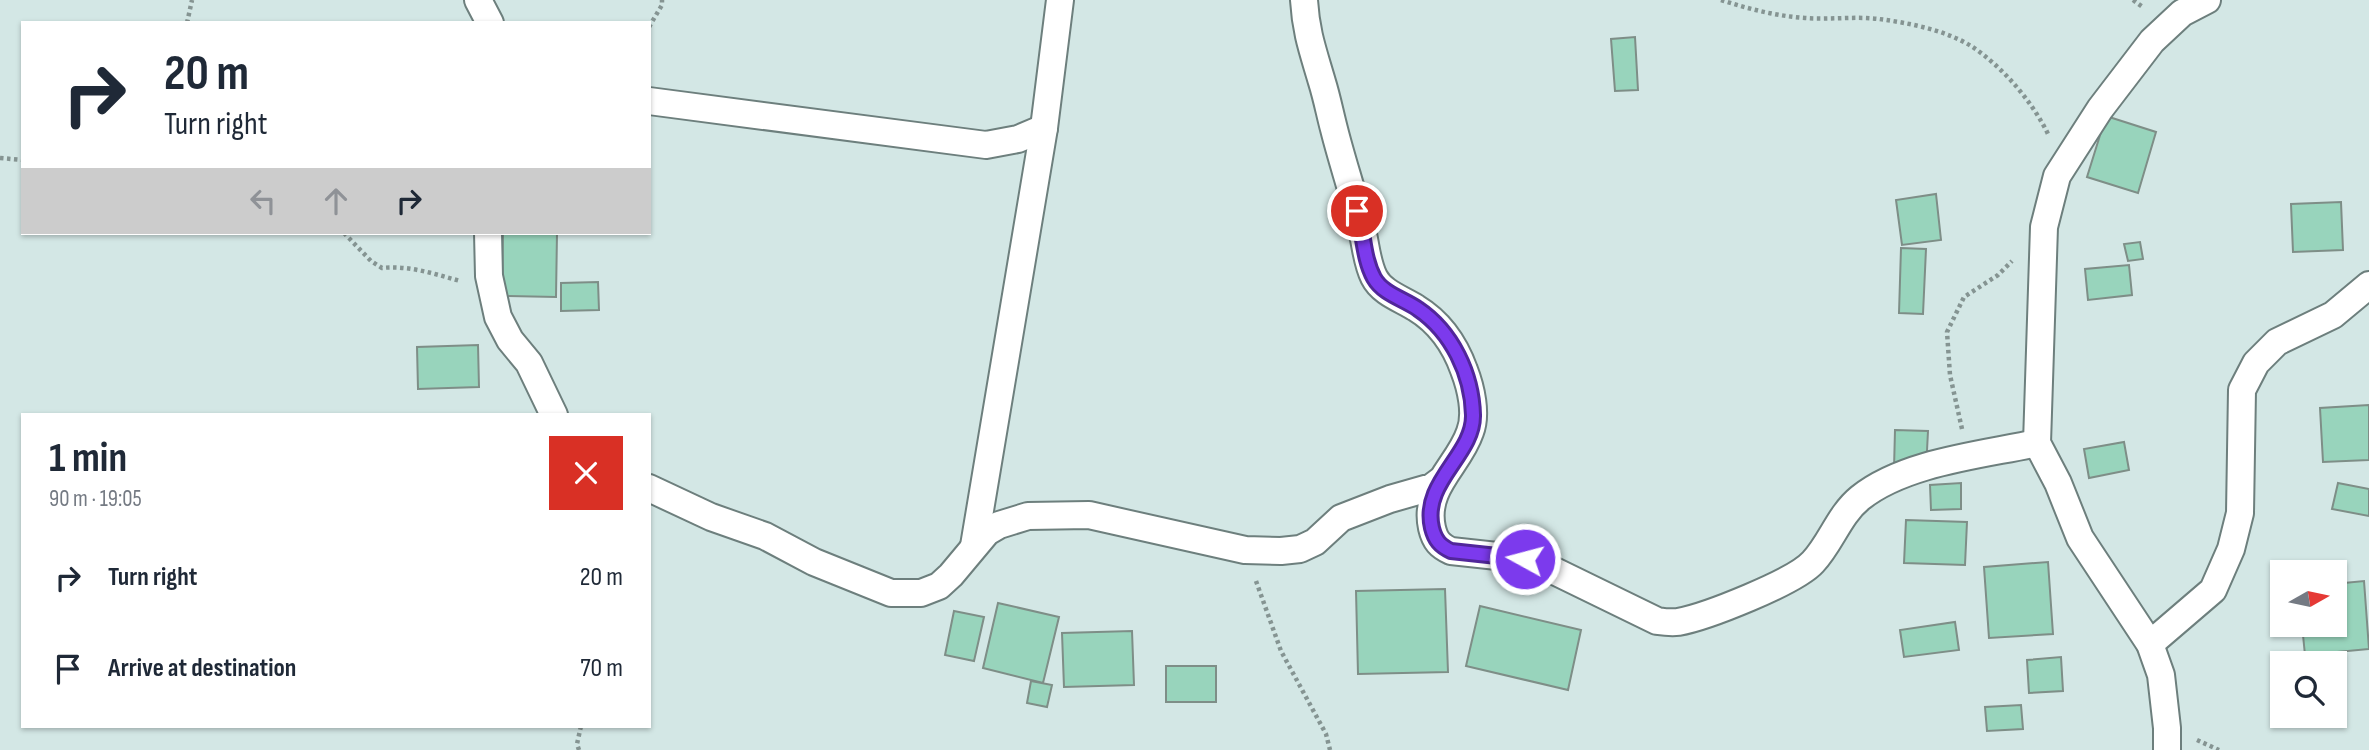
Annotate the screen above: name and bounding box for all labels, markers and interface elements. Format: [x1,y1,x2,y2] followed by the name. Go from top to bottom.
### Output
[164,45,249,104] text: 20 m
[49,49,140,140] icon: right
[164,105,268,144] text: Turn right
[1327,181,1387,241] pin
[244,182,282,220] icon: left
[317,182,355,220] icon: ahead
[390,182,428,220] icon: right
[1338,192,1376,230] icon: arrive
[49,433,127,484] text: 1 min
[549,436,623,510] button: close
[49,485,142,513] text: 90 m · 19:05
[1488,522,1562,596] position arrow
[49,559,87,597] icon: right
[2270,560,2347,637] north arrow
[2270,560,2347,728] map controls
[108,562,197,593] text: Turn right
[580,562,623,593] text: 20 m
[49,650,87,688] icon: arrive
[2270,651,2347,728] button: search
[108,653,296,684] text: Arrive at destination
[580,653,623,684] text: 70 m

